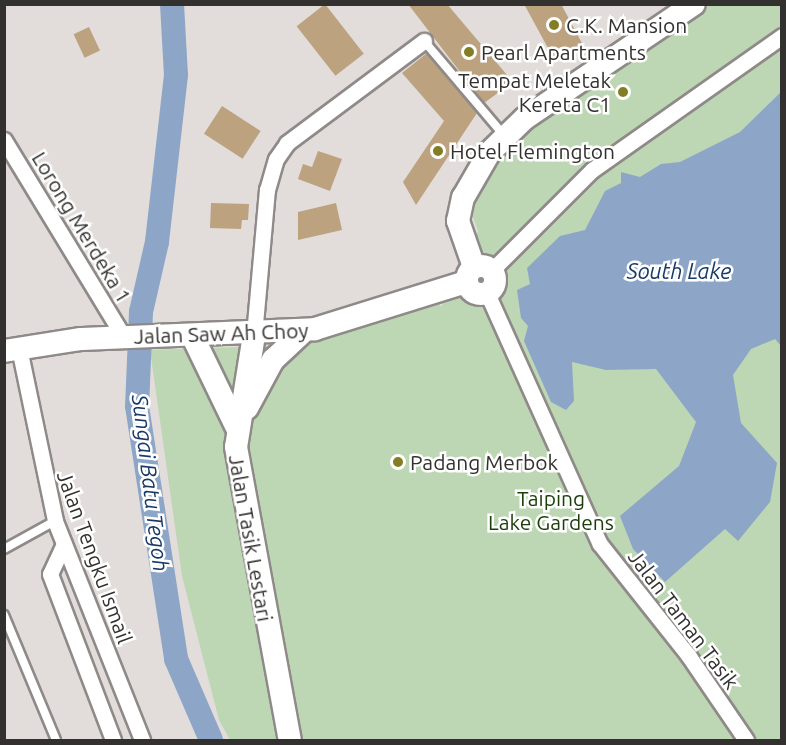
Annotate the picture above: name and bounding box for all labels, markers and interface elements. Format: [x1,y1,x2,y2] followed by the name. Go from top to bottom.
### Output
[566,12,687,38] place label: C.K. Mansion
[547,18,561,32] marker: C.K. Mansion
[481,39,646,65] place label: Pearl Apartments
[462,45,476,59] marker: Pearl Apartments
[458,67,611,117] place label: Tempat Meletak Kereta C1
[616,85,630,99] marker: Tempat Meletak Kereta C1
[450,138,615,164] place label: Hotel Flemington
[431,144,445,158] marker: Hotel Flemington
[27,147,137,307] street label: Lorong Merdeka 1
[627,258,731,284] water label: South Lake
[133,317,309,349] street label: Jalan Saw Ah Choy
[127,393,175,573] water label: Sungai Batu Tegoh
[410,449,558,475] place label: Padang Merbok
[224,453,278,623] street label: Jalan Tasik Lestari
[391,455,405,469] marker: Padang Merbok
[52,467,138,647] street label: Jalan Tengku Ismail
[488,485,614,535] park label: Taiping Lake Gardens
[623,544,745,694] street label: Jalan Taman Tasik

